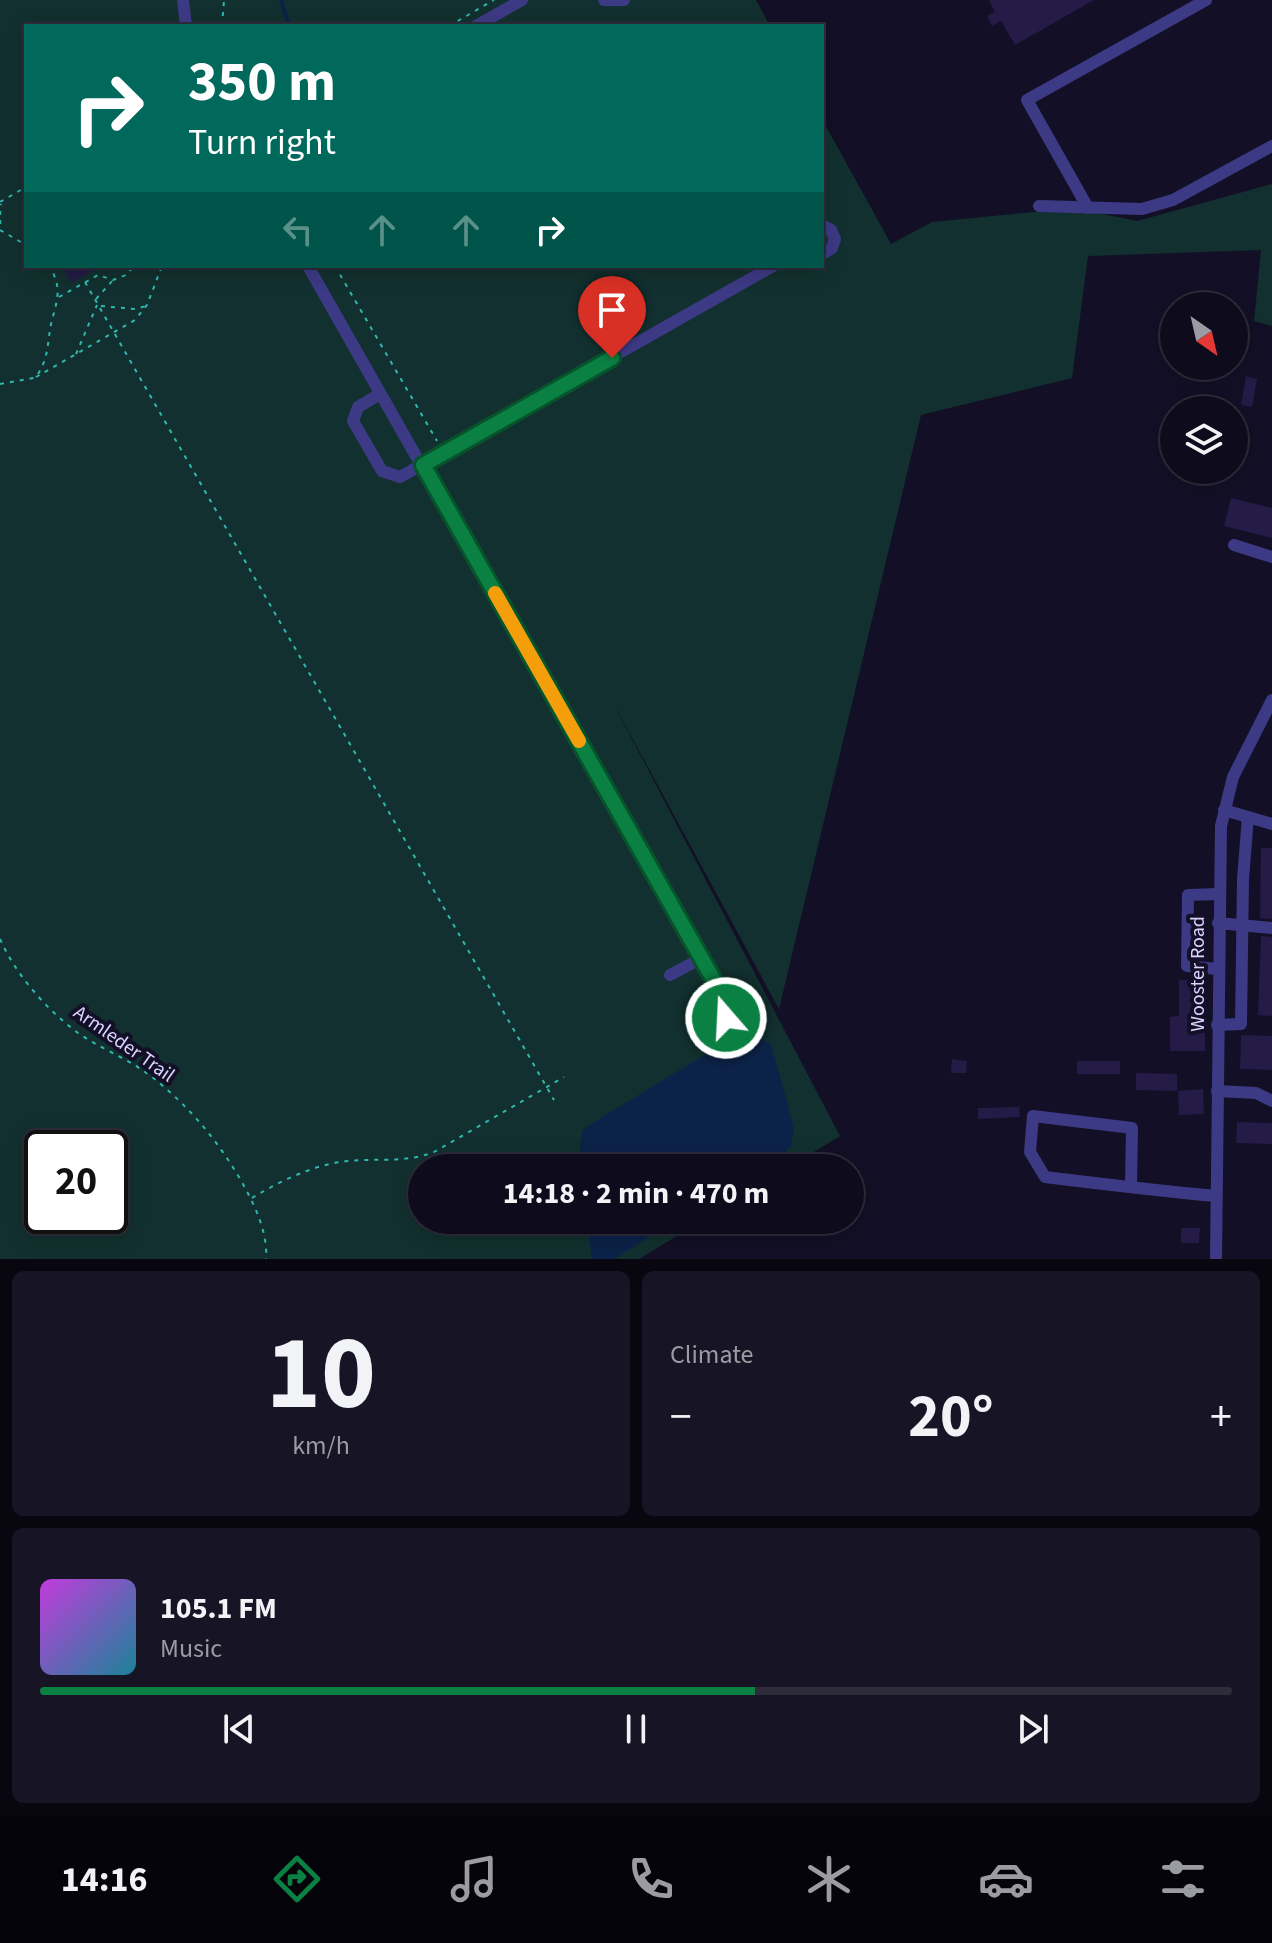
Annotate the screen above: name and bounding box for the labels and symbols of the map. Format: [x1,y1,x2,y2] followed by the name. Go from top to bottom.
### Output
[578,276,646,358] pin
[1160,292,1248,380] north arrow
[1184,916,1212,1032] street label: Wooster Road
[684,976,768,1060] position arrow
[68,999,180,1089] street label: Armleder Trail
[24,1130,128,1234] speed limit sign: 20

